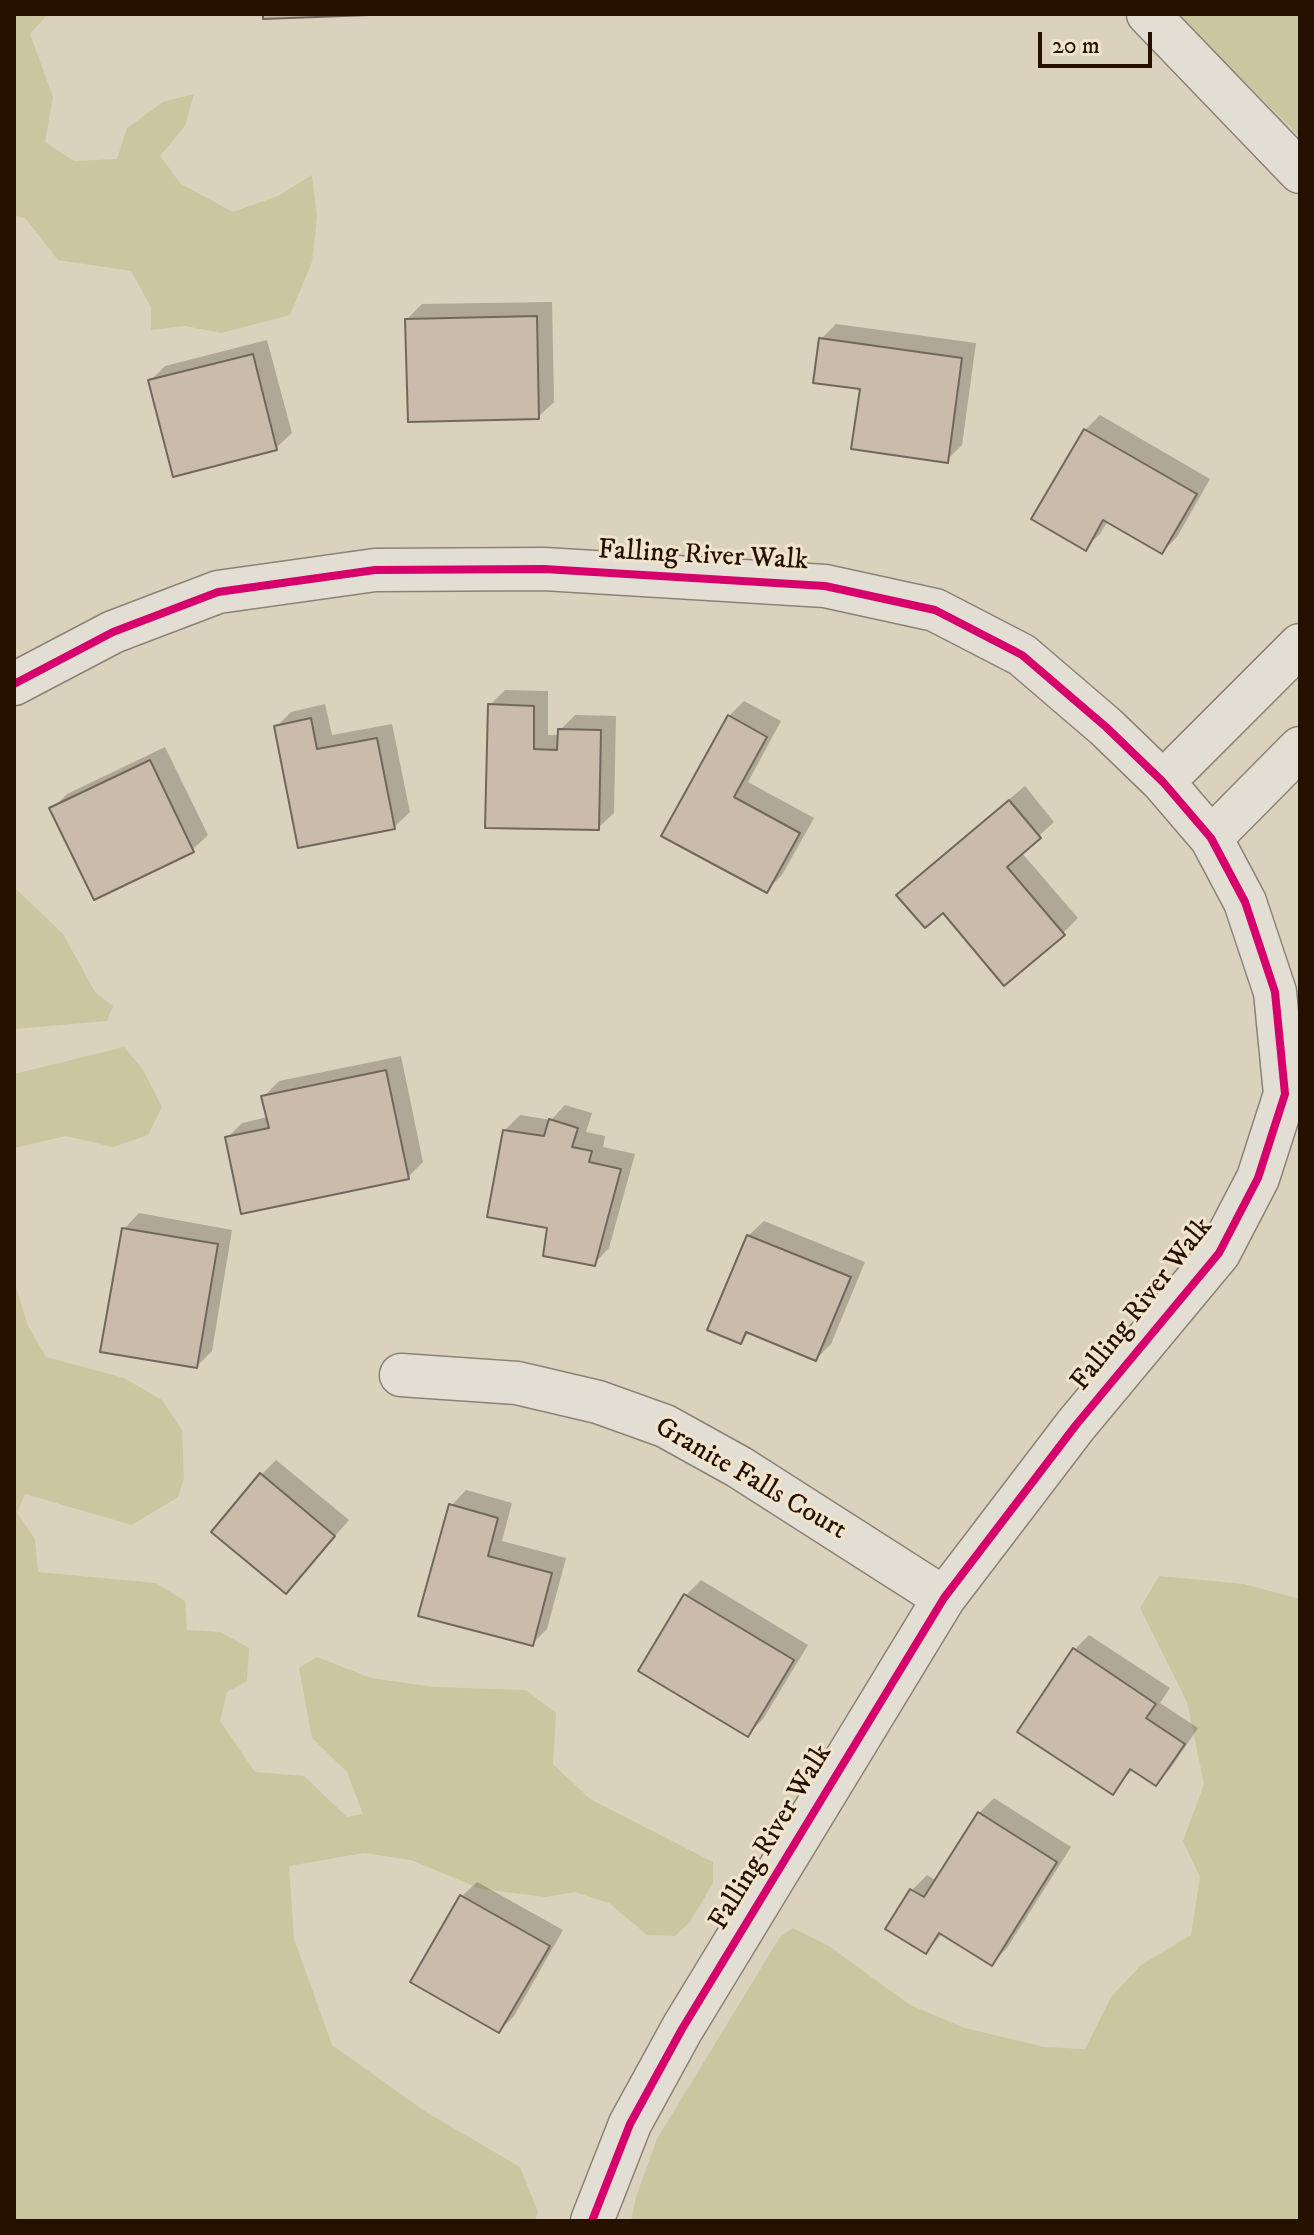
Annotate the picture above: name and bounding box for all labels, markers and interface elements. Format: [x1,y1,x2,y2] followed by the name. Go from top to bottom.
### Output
[1042,16,1156,66] scale bar
[1052,31,1100,61] text: 20 m
[597,535,809,579] street label: Falling River Walk
[1065,1212,1221,1398] street label: Falling River Walk
[648,1412,852,1548] street label: Granite Falls Court
[703,1739,841,1937] street label: Falling River Walk

